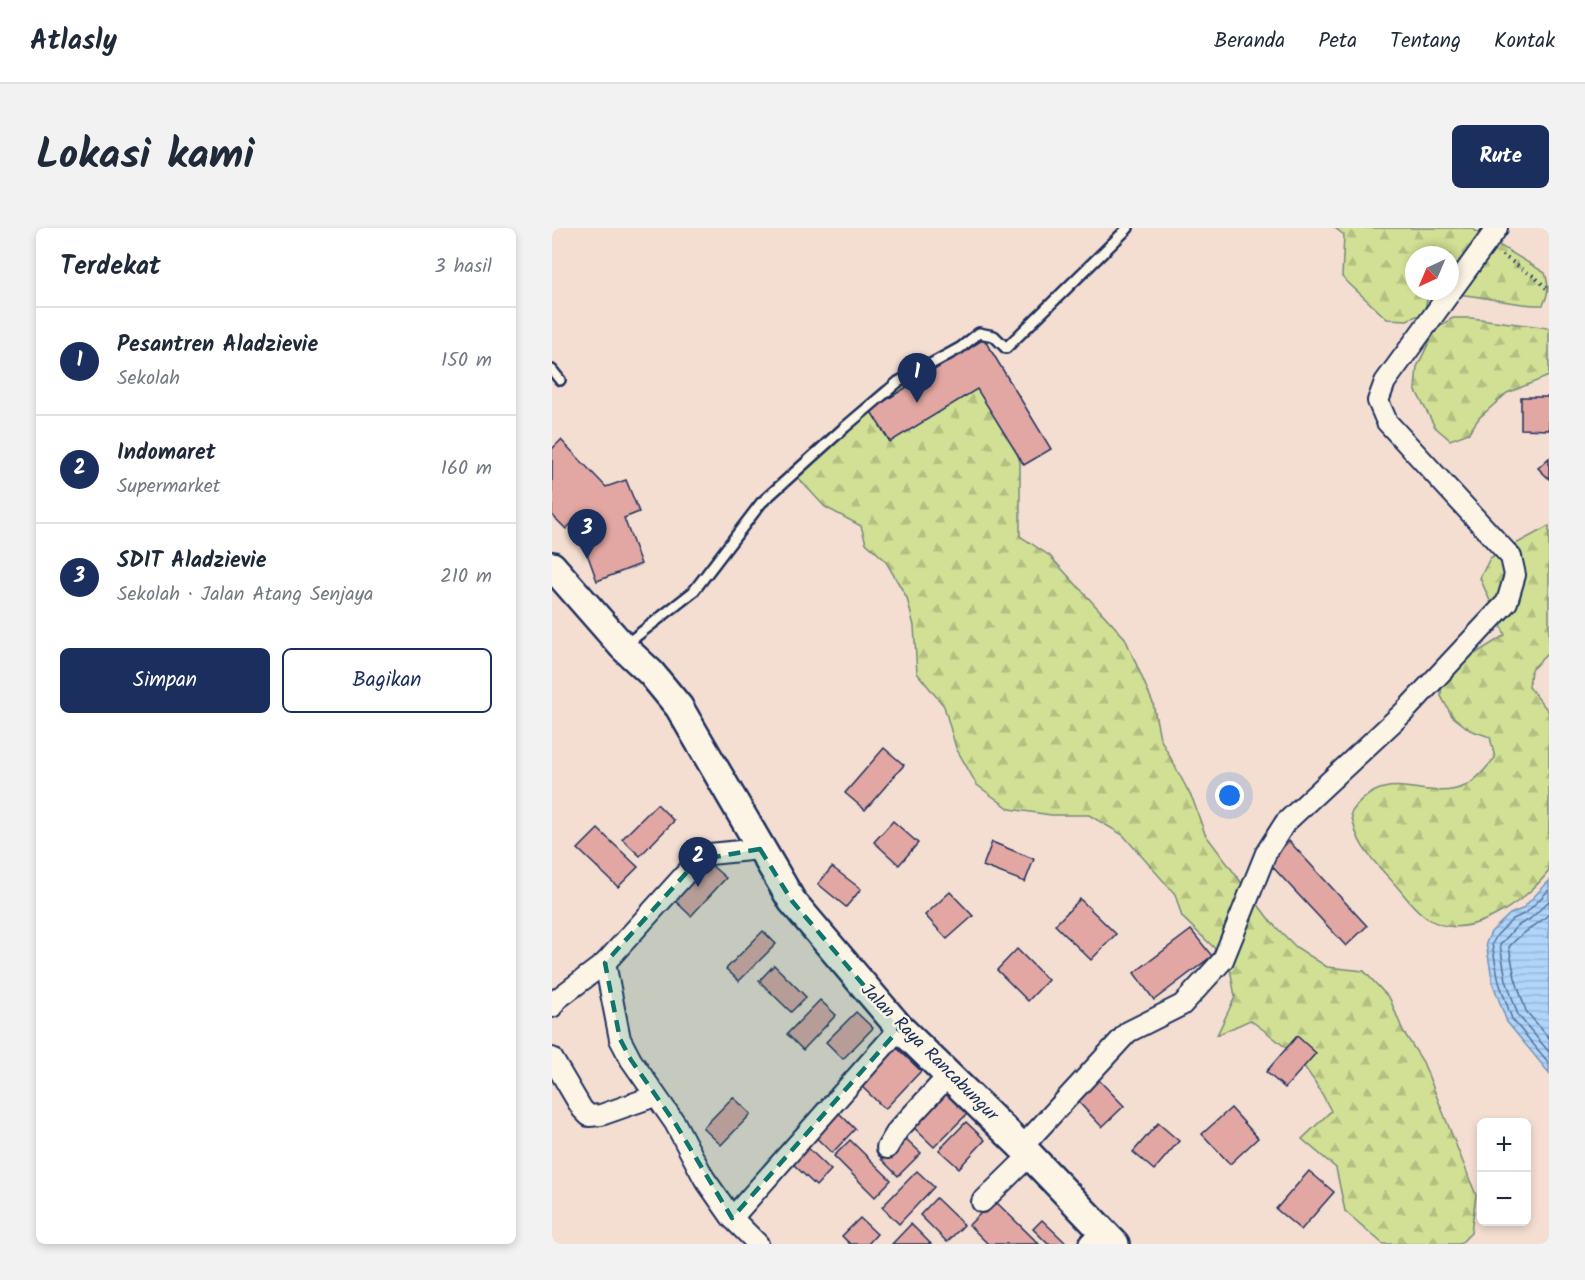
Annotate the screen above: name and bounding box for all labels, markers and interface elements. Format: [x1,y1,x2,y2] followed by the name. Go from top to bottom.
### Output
[30,19,117,64] text: Atlasly
[1214,25,1285,58] text: Beranda
[1318,25,1357,58] text: Peta
[1390,25,1461,58] text: Tentang
[1494,25,1555,58] text: Kontak
[36,123,254,190] text: Lokasi kami
[1452,125,1549,188] button: Rute
[60,246,161,288] text: Terdekat
[1405,246,1459,300] north arrow
[434,251,492,283] text: 3 hasil
[117,328,318,363] text: Pesantren Aladzievie
[76,345,83,377] text: 1
[441,345,492,377] text: 150 m
[898,354,937,403] pin: 1
[117,363,180,395] text: Sekolah
[117,436,216,471] text: Indomaret
[74,453,85,485] text: 2
[441,453,492,485] text: 160 m
[117,471,220,503] text: Supermarket
[567,510,606,559] pin: 3
[117,544,267,579] text: SDIT Aladzievie
[74,561,85,593] text: 3
[440,561,492,593] text: 210 m
[117,579,374,611] text: Sekolah · Jalan Atang Senjaya
[60,648,270,713] button: Simpan
[282,648,492,713] button: Bagikan
[1215,781,1244,810] your location
[678,838,718,887] pin: 2
[853,977,1006,1130] street label: Jalan Raya Rancabungur
[1477,1118,1531,1226] map controls
[1477,1118,1531,1172] button: +
[1477,1172,1531,1226] button: −

